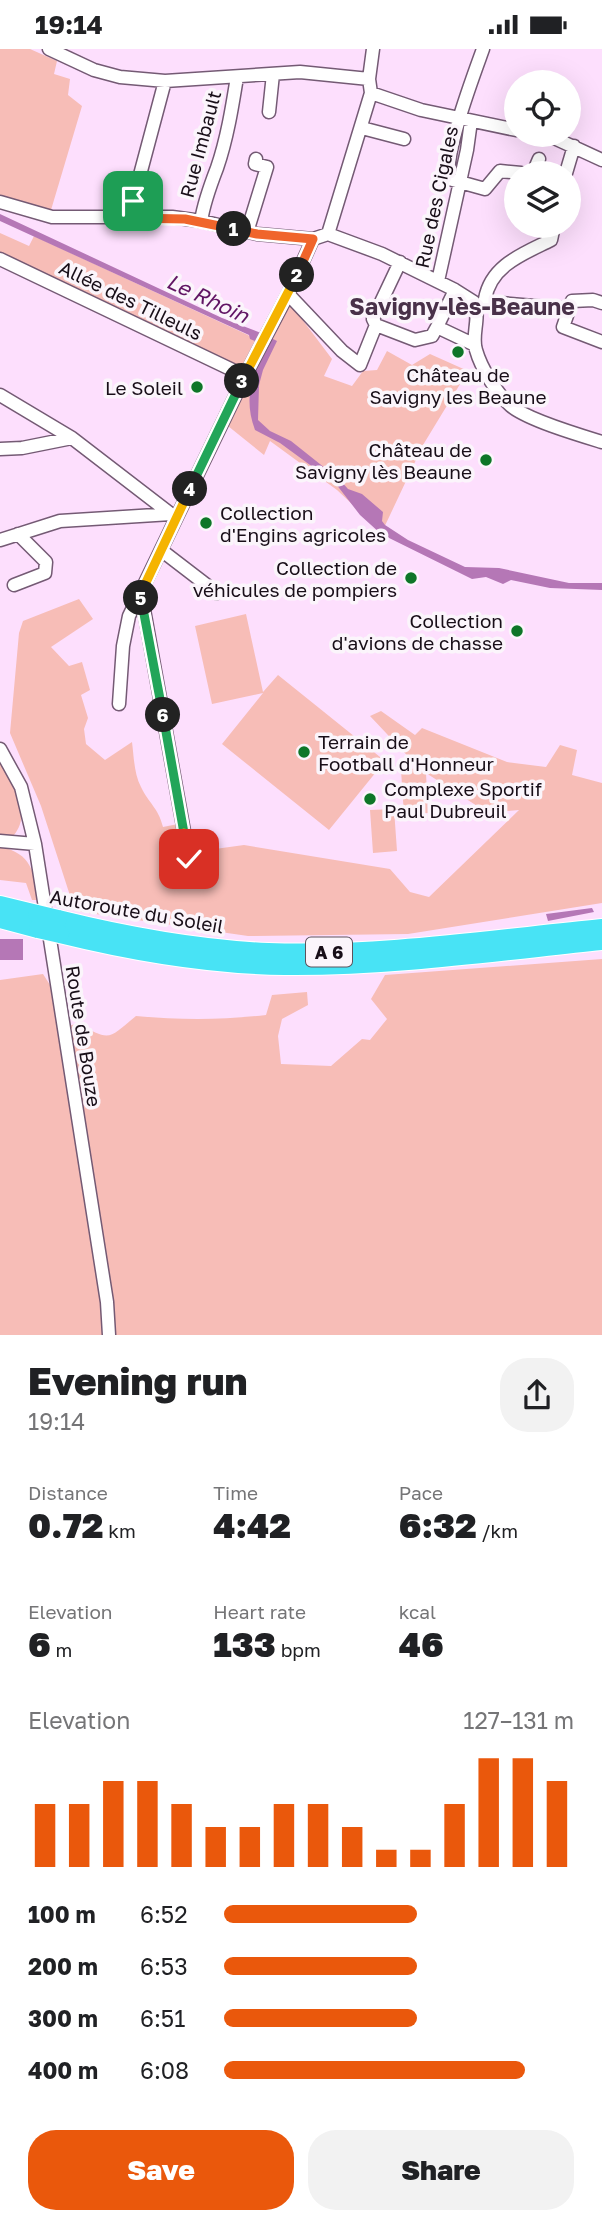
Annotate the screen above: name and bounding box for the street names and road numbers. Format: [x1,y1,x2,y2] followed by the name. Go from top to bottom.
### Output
[175,88,225,200] street label: Rue Imbault
[410,124,462,270] street label: Rue des Cigales
[56,255,206,345] street label: Allée des Tilleuls
[48,884,226,938] street label: Autoroute du Soleil
[306,937,352,967] road number: A 6
[61,964,107,1108] street label: Route de Bouze

